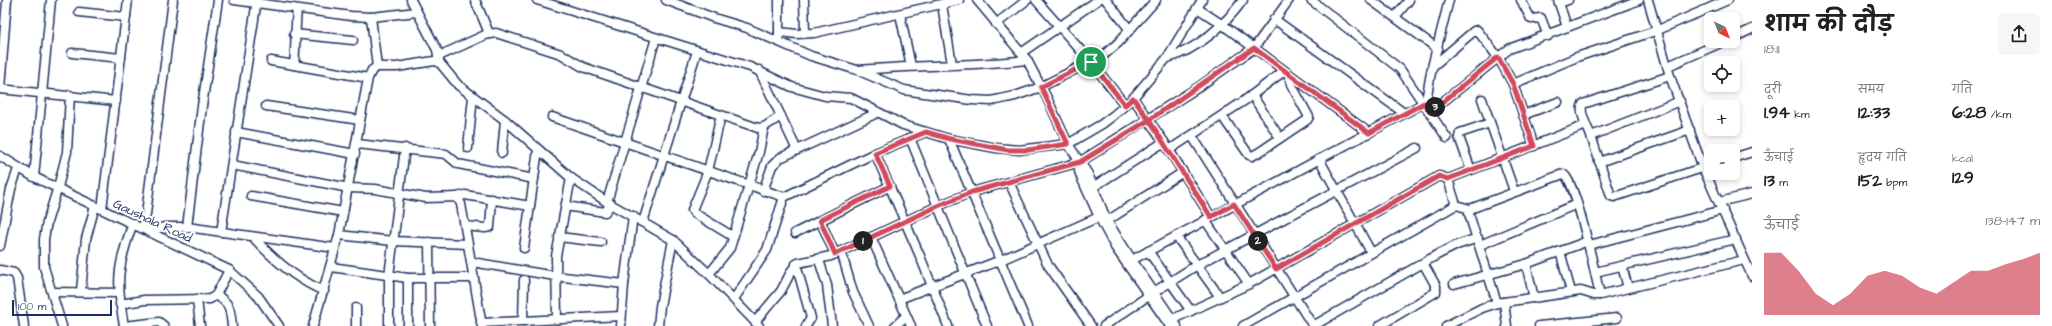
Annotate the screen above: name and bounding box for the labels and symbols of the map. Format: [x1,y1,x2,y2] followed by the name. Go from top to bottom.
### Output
[1704,12,1740,48] north arrow
[1074,45,1108,79] pin
[1425,97,1445,117] pin: 3
[110,195,195,247] street label: Gaushala Road
[853,231,873,251] pin: 1
[1248,231,1268,251] pin: 2
[12,298,112,317] scale bar

